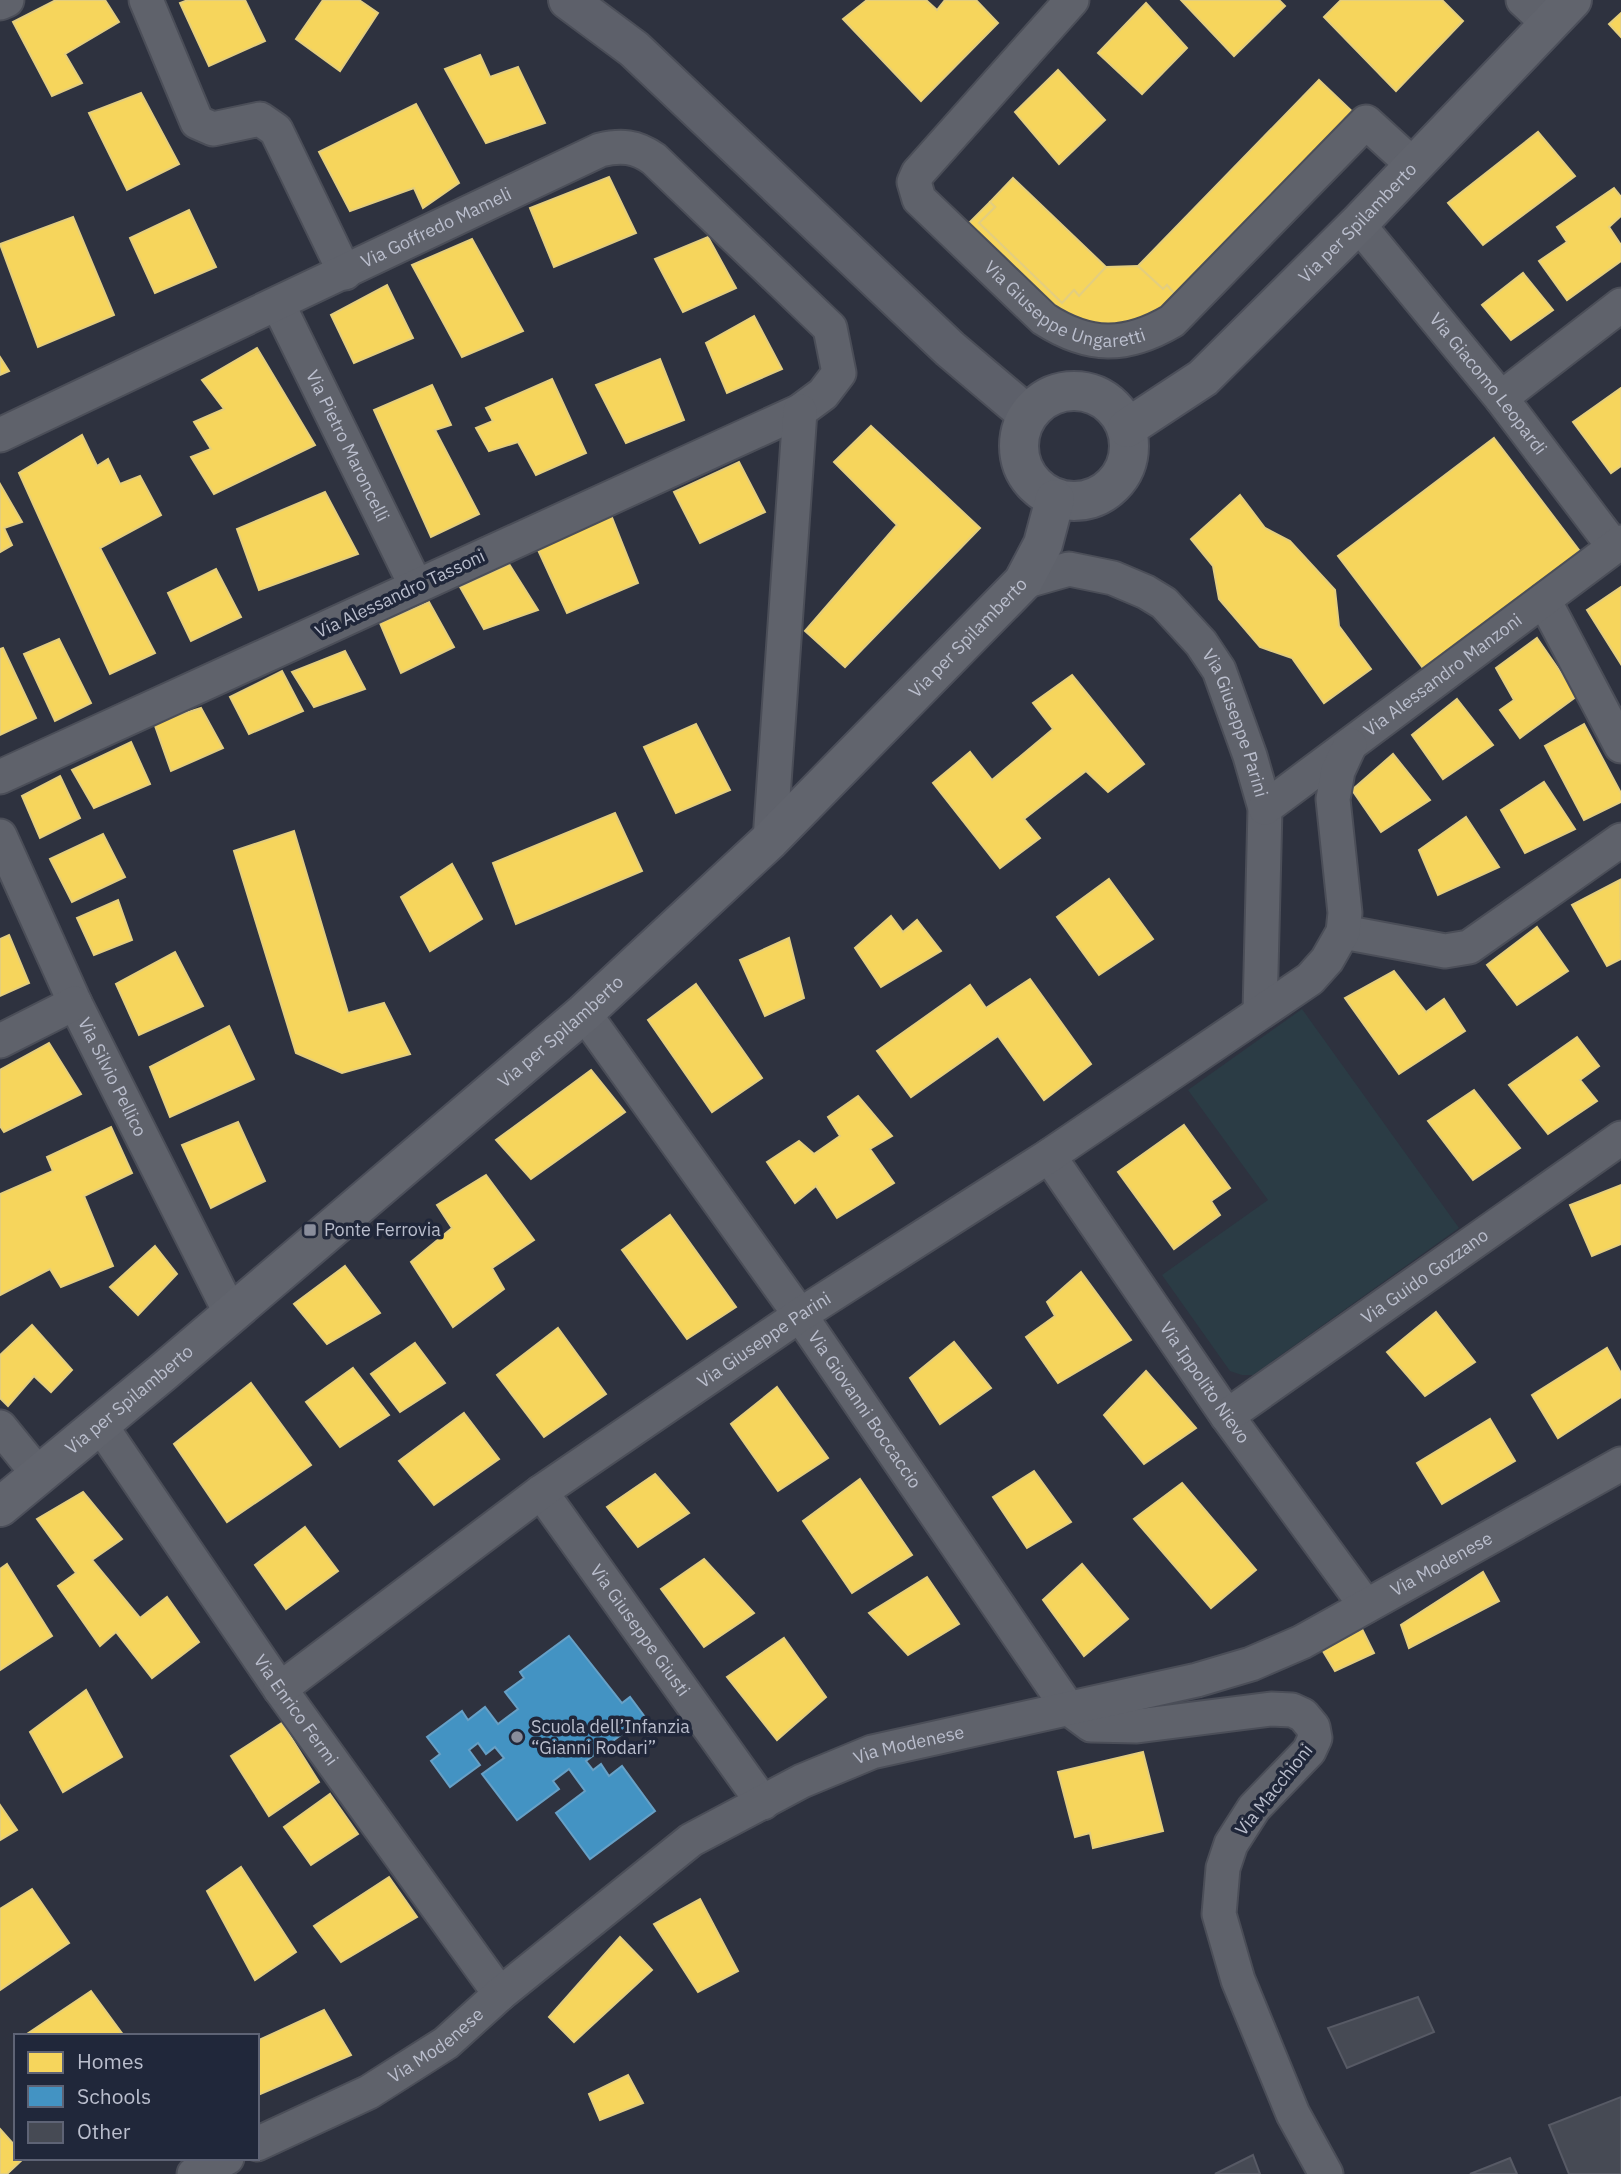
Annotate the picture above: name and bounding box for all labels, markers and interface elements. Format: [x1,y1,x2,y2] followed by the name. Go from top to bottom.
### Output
[1293,158,1421,288] street label: Via per Spilamberto
[357,182,515,273] street label: Via Goffredo Mameli
[979,256,1148,352] street label: Via Giuseppe Ungaretti
[1425,308,1552,459] street label: Via Giacomo Leopardi
[301,366,395,525] street label: Via Pietro Maroncelli
[311,544,489,643] street label: Via Alessandro Tassoni
[904,573,1032,703] street label: Via per Spilamberto
[1359,608,1526,741] street label: Via Alessandro Manzoni
[1197,644,1273,800] street label: Via Giuseppe Parini
[493,970,628,1093] street label: Via per Spilamberto
[73,1013,152,1140] street label: Via Silvio Pellico
[324,1218,441,1241] place label: Ponte Ferrovia
[302,1222,318,1238] marker: Ponte Ferrovia
[1356,1223,1493,1329] street label: Via Guido Gozzano
[693,1286,835,1393] street label: Via Giuseppe Parini
[1155,1317,1255,1448] street label: Via Ippolito Nievo
[803,1326,927,1493] street label: Via Giovanni Boccaccio
[60,1339,198,1459] street label: Via per Spilamberto
[1386,1526,1496,1601] street label: Via Modenese
[585,1559,695,1701] street label: Via Giuseppe Giusti
[249,1650,343,1770] street label: Via Enrico Fermi
[531,1715,690,1759] place label: Scuola dell’Infanzia “Gianni Rodari”
[850,1720,966,1769] street label: Via Modenese
[509,1729,525,1745] marker: Scuola dell’Infanzia “Gianni Rodari”
[1230,1739,1318,1840] street label: Via Macchioni
[384,2003,488,2088] street label: Via Modenese
[14,2034,259,2160] legend
[77,2047,144,2075] text: Homes
[77,2082,151,2110] text: Schools
[77,2117,131,2145] text: Other

